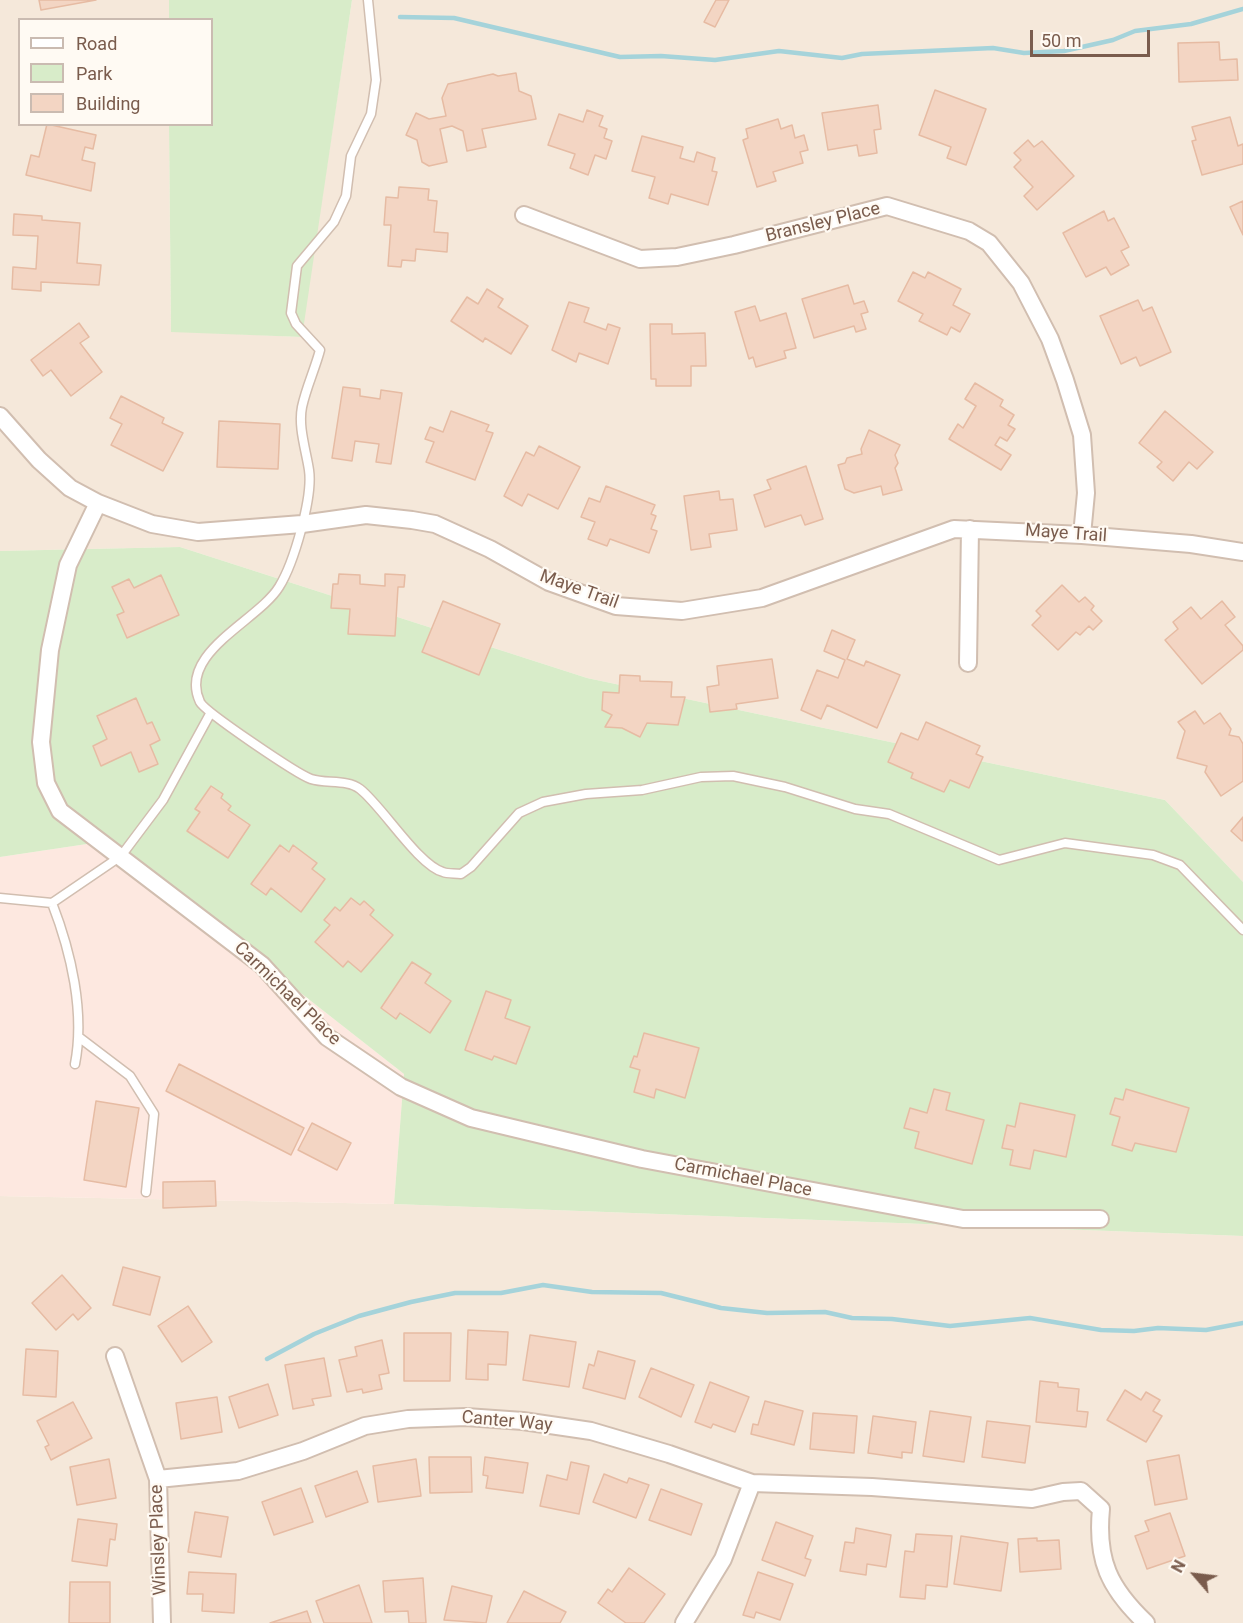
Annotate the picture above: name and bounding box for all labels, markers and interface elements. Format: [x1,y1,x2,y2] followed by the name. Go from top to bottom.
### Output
[18,18,213,126] legend
[1033,18,1153,56] scale bar
[1041,30,1081,51] text: 50 m
[76,33,117,54] text: Road
[76,63,112,84] text: Park
[76,93,140,114] text: Building
[763,198,883,248] street label: Bransley Place
[1024,520,1108,548] street label: Maye Trail
[537,566,621,614] street label: Maye Trail
[229,938,345,1050] street label: Carmichael Place
[672,1154,814,1202] street label: Carmichael Place
[461,1407,553,1437] street label: Canter Way
[146,1484,172,1596] street label: Winsley Place
[1165,1545,1225,1605] north arrow
[1168,1557,1190,1576] text: N

